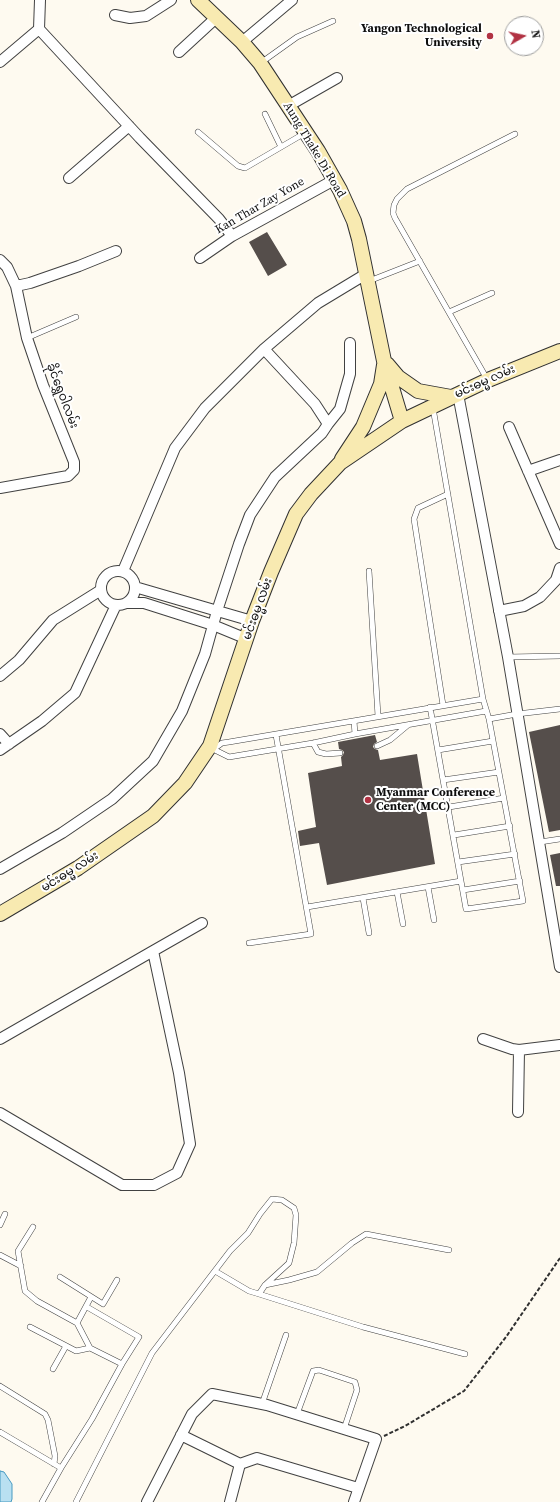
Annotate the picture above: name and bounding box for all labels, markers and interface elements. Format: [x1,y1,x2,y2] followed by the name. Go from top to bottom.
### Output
[504,16,544,56] north arrow
[361,22,482,50] place label: Yangon Technological University
[527,29,543,39] text: N
[485,31,495,41] marker: Yangon Technological University
[280,100,348,200] street label: Aung Thake Di Road
[213,175,307,237] street label: Kan Thar Zay Yone
[43,361,81,431] street label: ခိုင်ရွှေဝါလမ်း
[452,362,518,402] street label: မင်းဓမ္မ လမ်း
[240,576,276,642] street label: မင်းဓမ္မ လမ်း
[376,786,495,814] place label: Myanmar Conference Center (MCC)
[363,795,373,805] marker: Myanmar Conference Center (MCC)
[39,849,101,895] street label: မင်းဓမ္မ လမ်း

